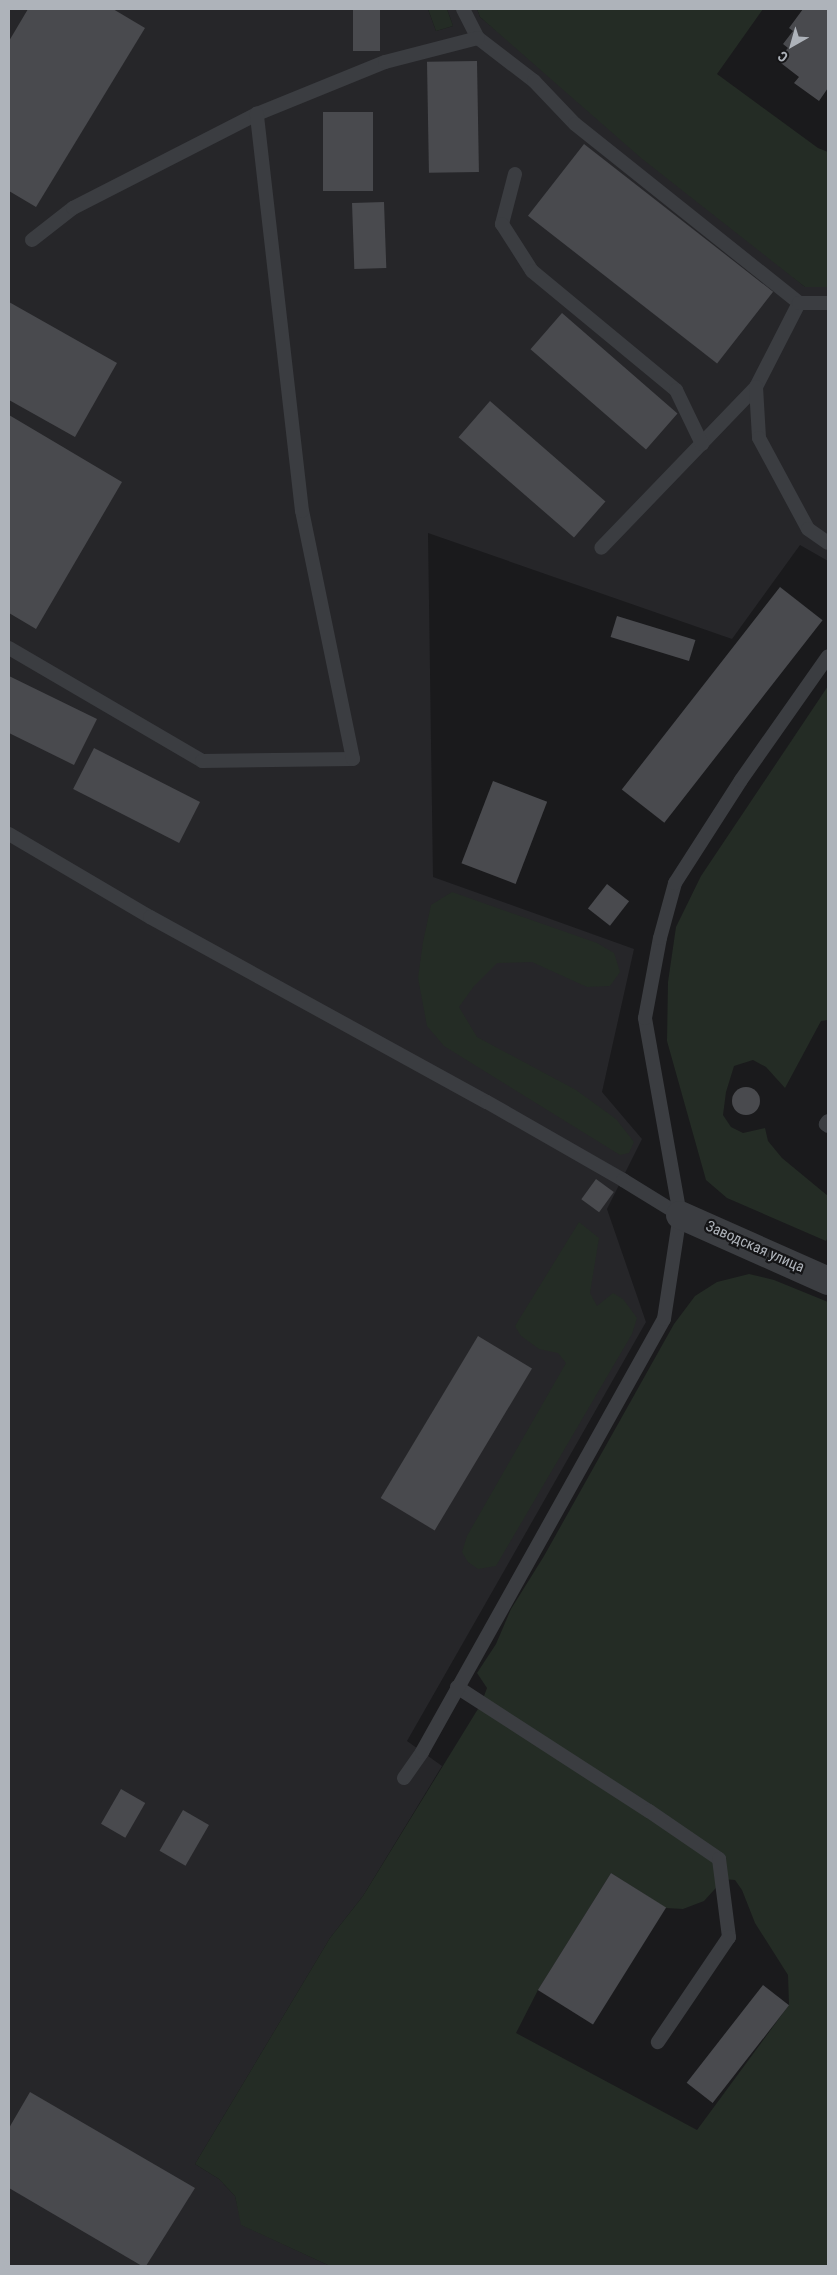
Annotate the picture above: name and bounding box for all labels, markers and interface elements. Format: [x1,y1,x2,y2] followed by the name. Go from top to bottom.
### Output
[767,20,817,70] north arrow
[775,48,791,66] text: С
[703,1217,807,1277] street label: Заводская улица

